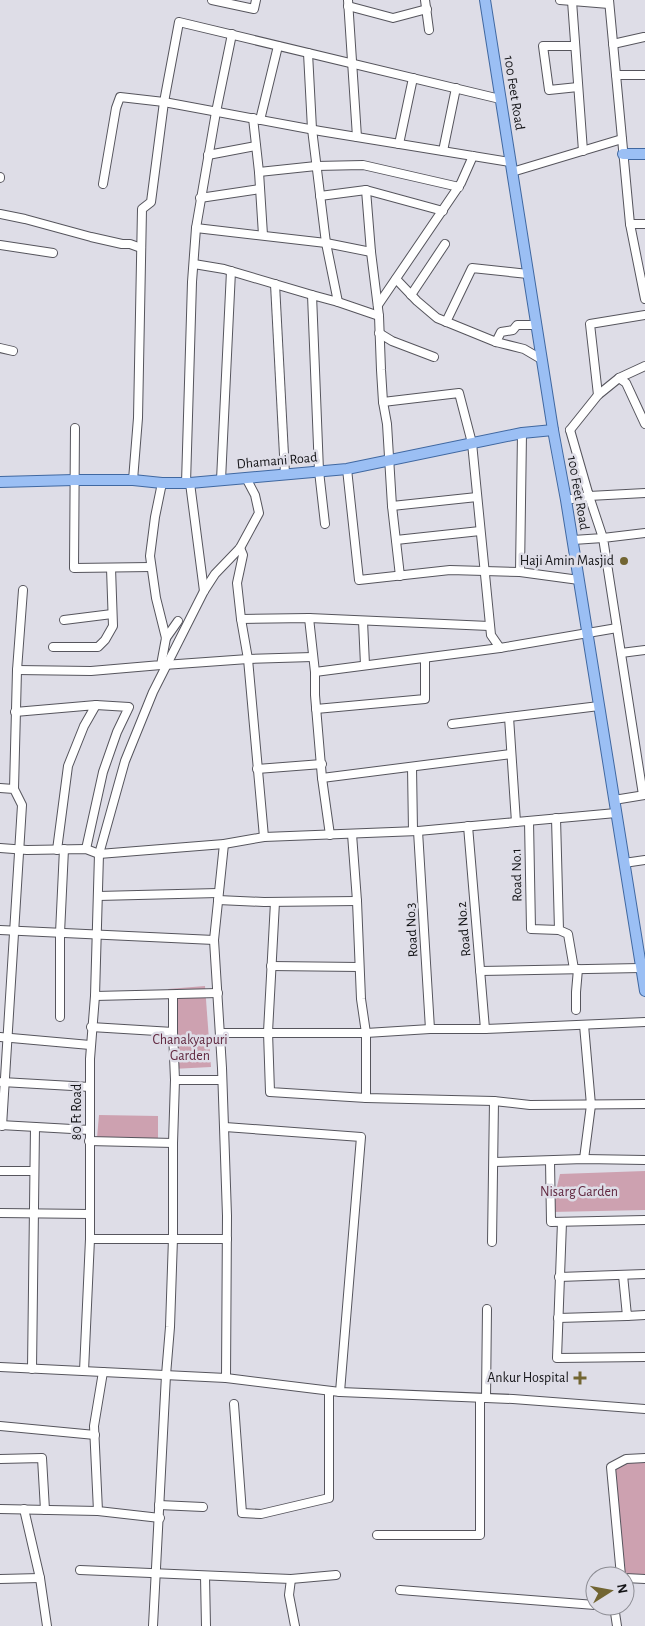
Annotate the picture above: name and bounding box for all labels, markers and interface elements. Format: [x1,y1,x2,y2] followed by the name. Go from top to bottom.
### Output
[501,55,527,131] street label: 100 Feet Road
[236,450,318,472] street label: Dhamani Road
[565,455,591,531] street label: 100 Feet Road
[520,554,614,568] place label: Haji Amin Masjid
[618,555,630,567] marker: Haji Amin Masjid
[510,848,524,902] street label: Road No.1
[455,901,473,957] street label: Road No.2
[404,902,420,958] street label: Road No.3
[152,1033,228,1063] park label: Chanakyapuri Garden
[70,1084,84,1140] street label: 80 Ft Road
[540,1185,618,1199] park label: Nisarg Garden
[487,1371,569,1385] place label: Ankur Hospital
[573,1371,587,1385] marker: Ankur Hospital
[585,1566,635,1616] north arrow
[614,1583,630,1595] text: N

